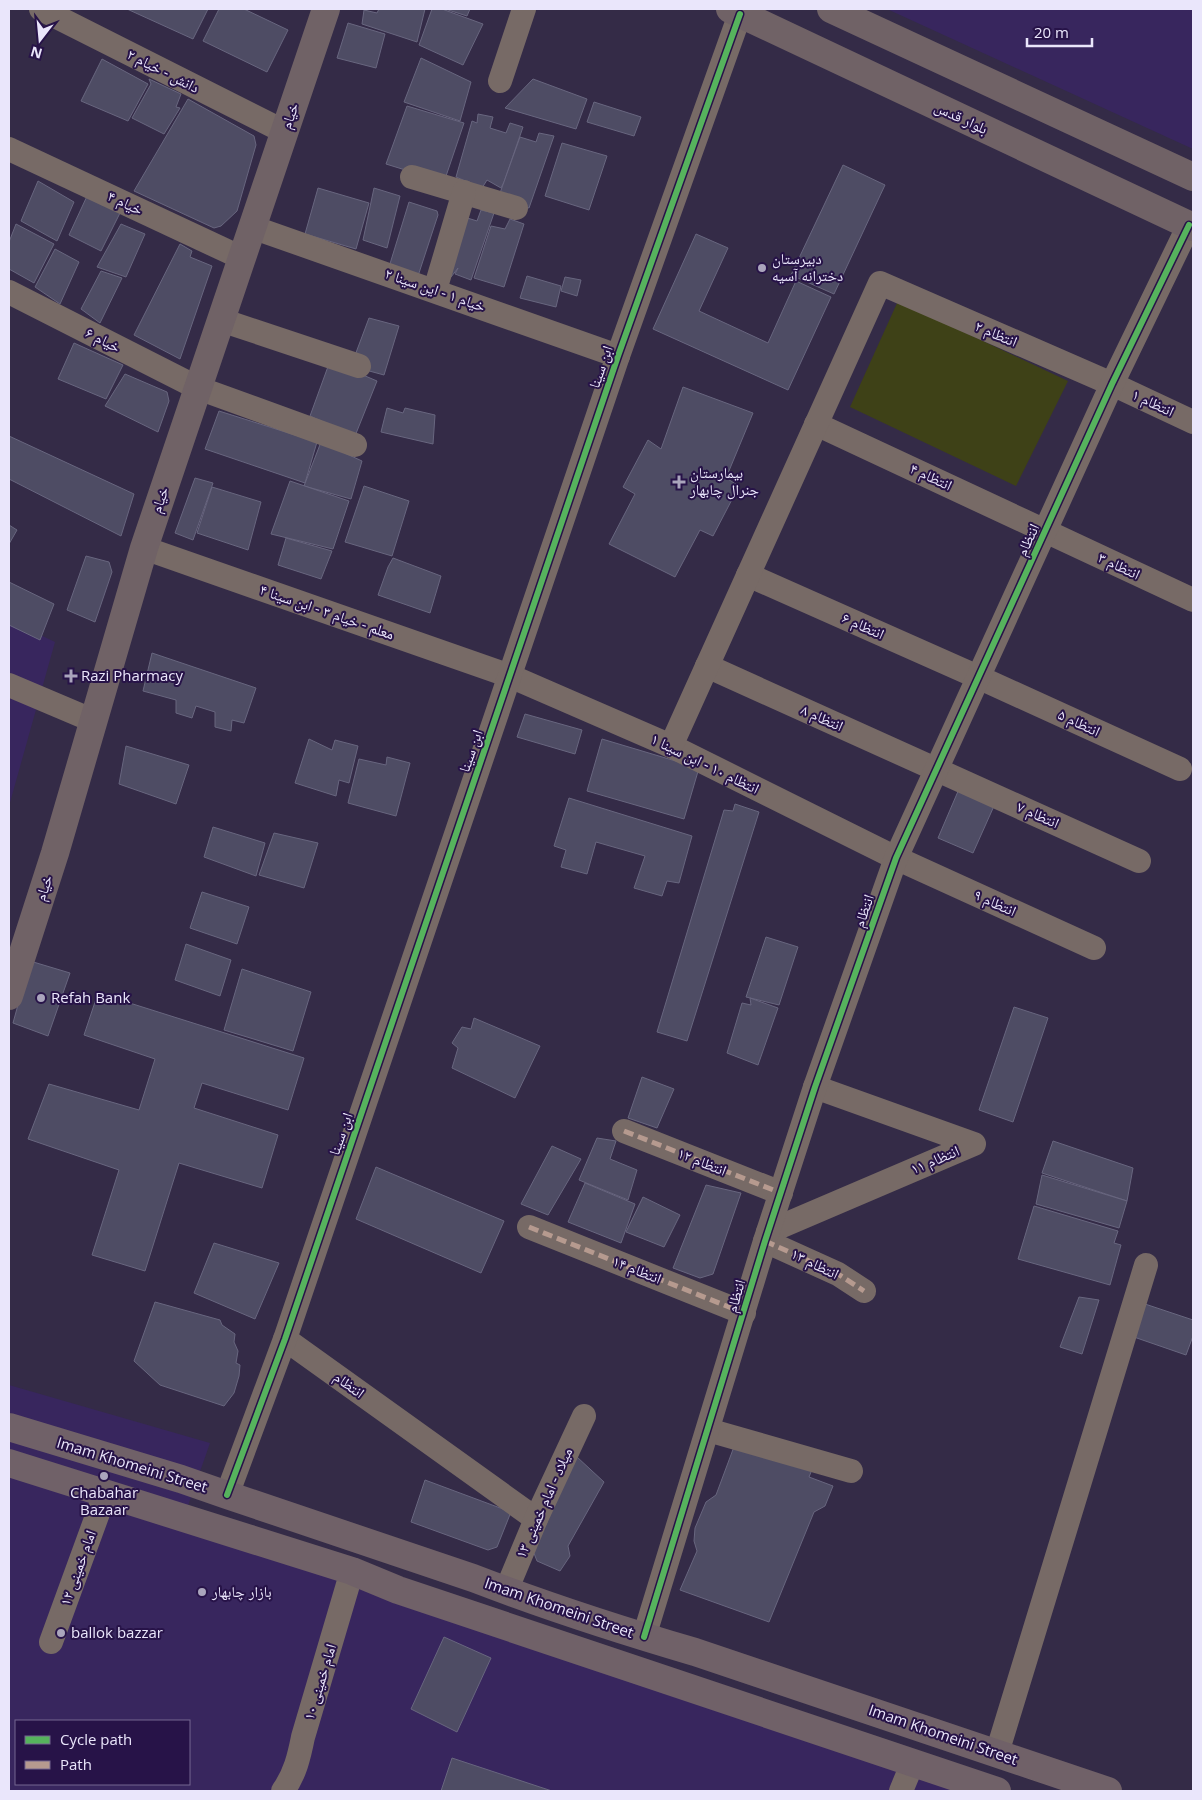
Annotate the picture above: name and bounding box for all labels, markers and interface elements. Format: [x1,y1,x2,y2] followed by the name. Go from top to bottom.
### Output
[15,15,65,65] north arrow
[1027,15,1092,47] scale bar
[1034,22,1069,42] text: 20 m
[28,42,44,64] text: N
[123,43,203,98] street label: دانش - خیام ۲
[931,96,991,139] street label: بلوار قدس
[275,100,304,132] street label: خیام
[104,185,147,220] street label: خیام ۴
[772,248,843,285] place label: دبیرستان دخترانه آسیه
[756,262,768,274] marker: دبیرستان دخترانه آسیه
[382,263,489,317] street label: خیام ۱ - این سینا ۲
[972,315,1021,352] street label: انتظام ۲
[82,322,125,357] street label: خیام ۶
[583,343,618,391] street label: ابن سینا
[1129,384,1178,421] street label: انتظام ۱
[907,458,956,495] street label: انتظام ۴
[689,462,760,500] place label: بیمارستان جنرال چابهار
[672,475,686,489] marker: بیمارستان جنرال چابهار
[145,484,174,516] street label: خیام
[1011,520,1044,559] street label: انتظام
[1095,547,1144,584] street label: انتظام ۳
[257,579,397,644] street label: معلم - خیام ۳ - ابن سینا ۴
[839,607,888,644] street label: انتظام ۶
[81,665,183,685] place label: Razi Pharmacy
[65,670,77,682] marker: Razi Pharmacy
[798,699,847,736] street label: انتظام ۸
[1055,704,1104,741] street label: انتظام ۵
[453,727,488,775] street label: ابن سینا
[648,728,763,799] street label: انتظام ۱۰ - ابن سینا ۱
[1014,796,1063,833] street label: انتظام ۷
[30,872,58,903] street label: خیام
[971,884,1020,921] street label: انتظام ۹
[848,892,879,930] street label: انتظام
[51,987,130,1007] place label: Refah Bank
[35,992,47,1004] marker: Refah Bank
[323,1110,358,1158] street label: ابن سینا
[907,1140,962,1179] street label: انتظام ۱۱
[675,1142,730,1181] street label: انتظام ۱۲
[788,1243,843,1284] street label: انتظام ۱۳
[610,1250,665,1289] street label: انتظام ۱۴
[721,1277,750,1315] street label: انتظام
[330,1366,369,1403] street label: انتظام
[55,1432,210,1496] street label: Imam Khomeini Street
[510,1444,577,1561] street label: میلاد - امام خمینی ۱۳
[98,1470,110,1482] marker: Chabahar Bazaar
[70,1482,138,1519] place label: Chabahar Bazaar
[54,1527,101,1608] street label: امام خمینی ۱۲
[482,1572,637,1642] street label: Imam Khomeini Street
[211,1581,272,1601] place label: بازار چابهار
[196,1586,208,1598] marker: بازار چابهار
[71,1622,163,1642] place label: ballok bazzar
[55,1627,67,1639] marker: ballok bazzar
[298,1641,341,1723] street label: امام خمینی ۱۰
[866,1699,1021,1769] street label: Imam Khomeini Street
[15,1720,190,1785] legend
[60,1729,132,1749] text: Cycle path
[60,1754,92,1774] text: Path

